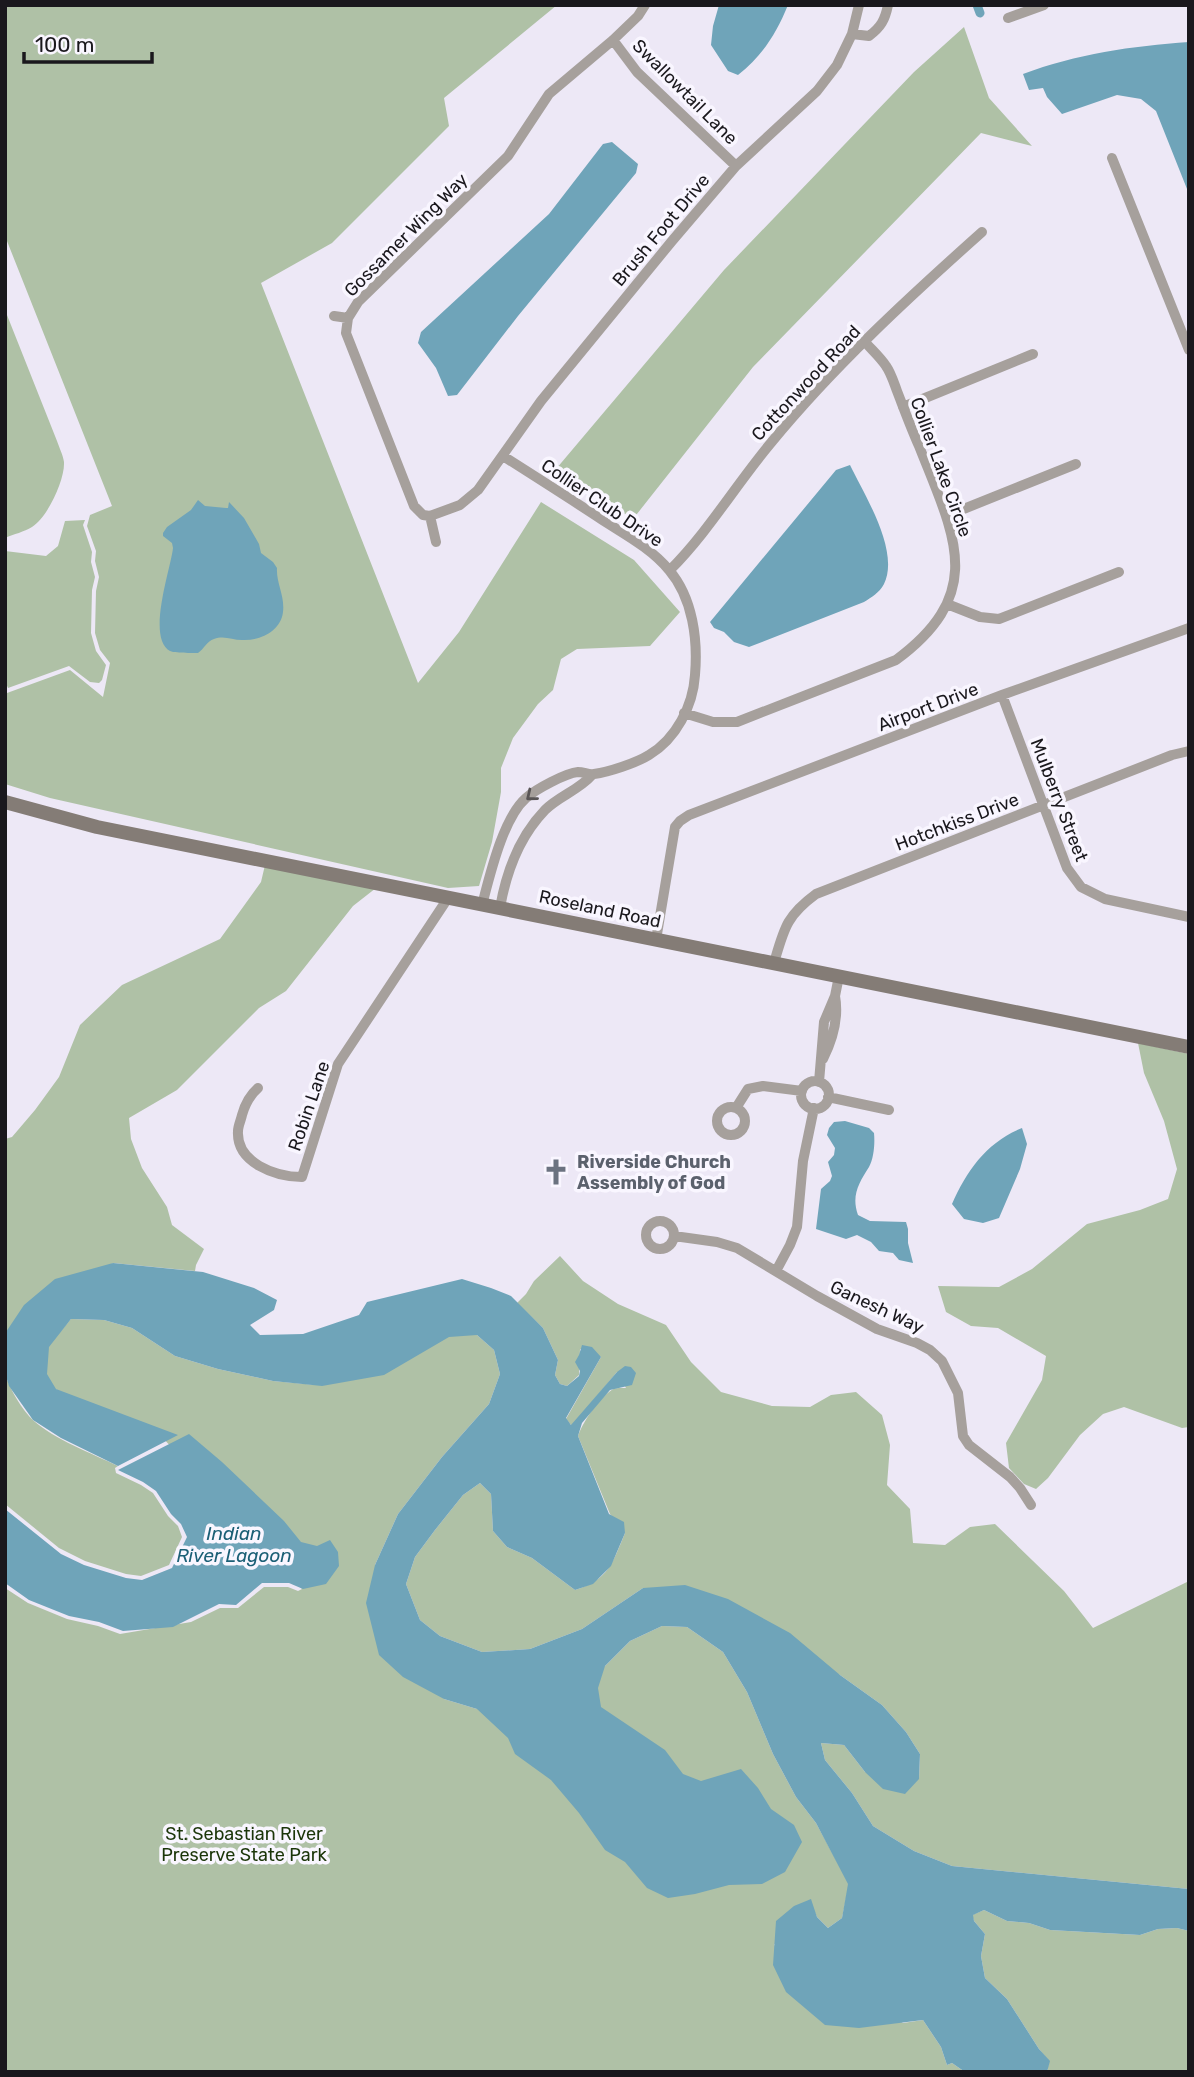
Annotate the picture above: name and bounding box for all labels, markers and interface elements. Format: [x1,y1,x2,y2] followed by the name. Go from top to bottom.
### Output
[24,21,152,65] scale bar
[35,32,94,57] text: 100 m
[628,35,742,149] street label: Swallowtail Lane
[340,169,472,301] street label: Gossamer Wing Way
[608,169,714,291] street label: Brush Foot Drive
[747,321,865,445] street label: Cottonwood Road
[905,394,977,540] street label: Collier Lake Circle
[537,454,667,552] street label: Collier Club Drive
[875,678,981,736] street label: Airport Drive
[1025,735,1093,865] street label: Mulberry Street
[526,788,538,801] one-way arrow
[892,788,1022,856] street label: Hotchkiss Drive
[537,885,663,933] street label: Roseland Road
[283,1058,335,1154] street label: Robin Lane
[577,1151,731,1194] place label: Riverside Church Assembly of God
[541,1157,571,1187] church icon: Riverside Church Assembly of God
[827,1276,928,1338] street label: Ganesh Way
[176,1522,292,1567] water label: Indian River Lagoon
[161,1823,327,1866] park label: St. Sebastian River Preserve State Park

